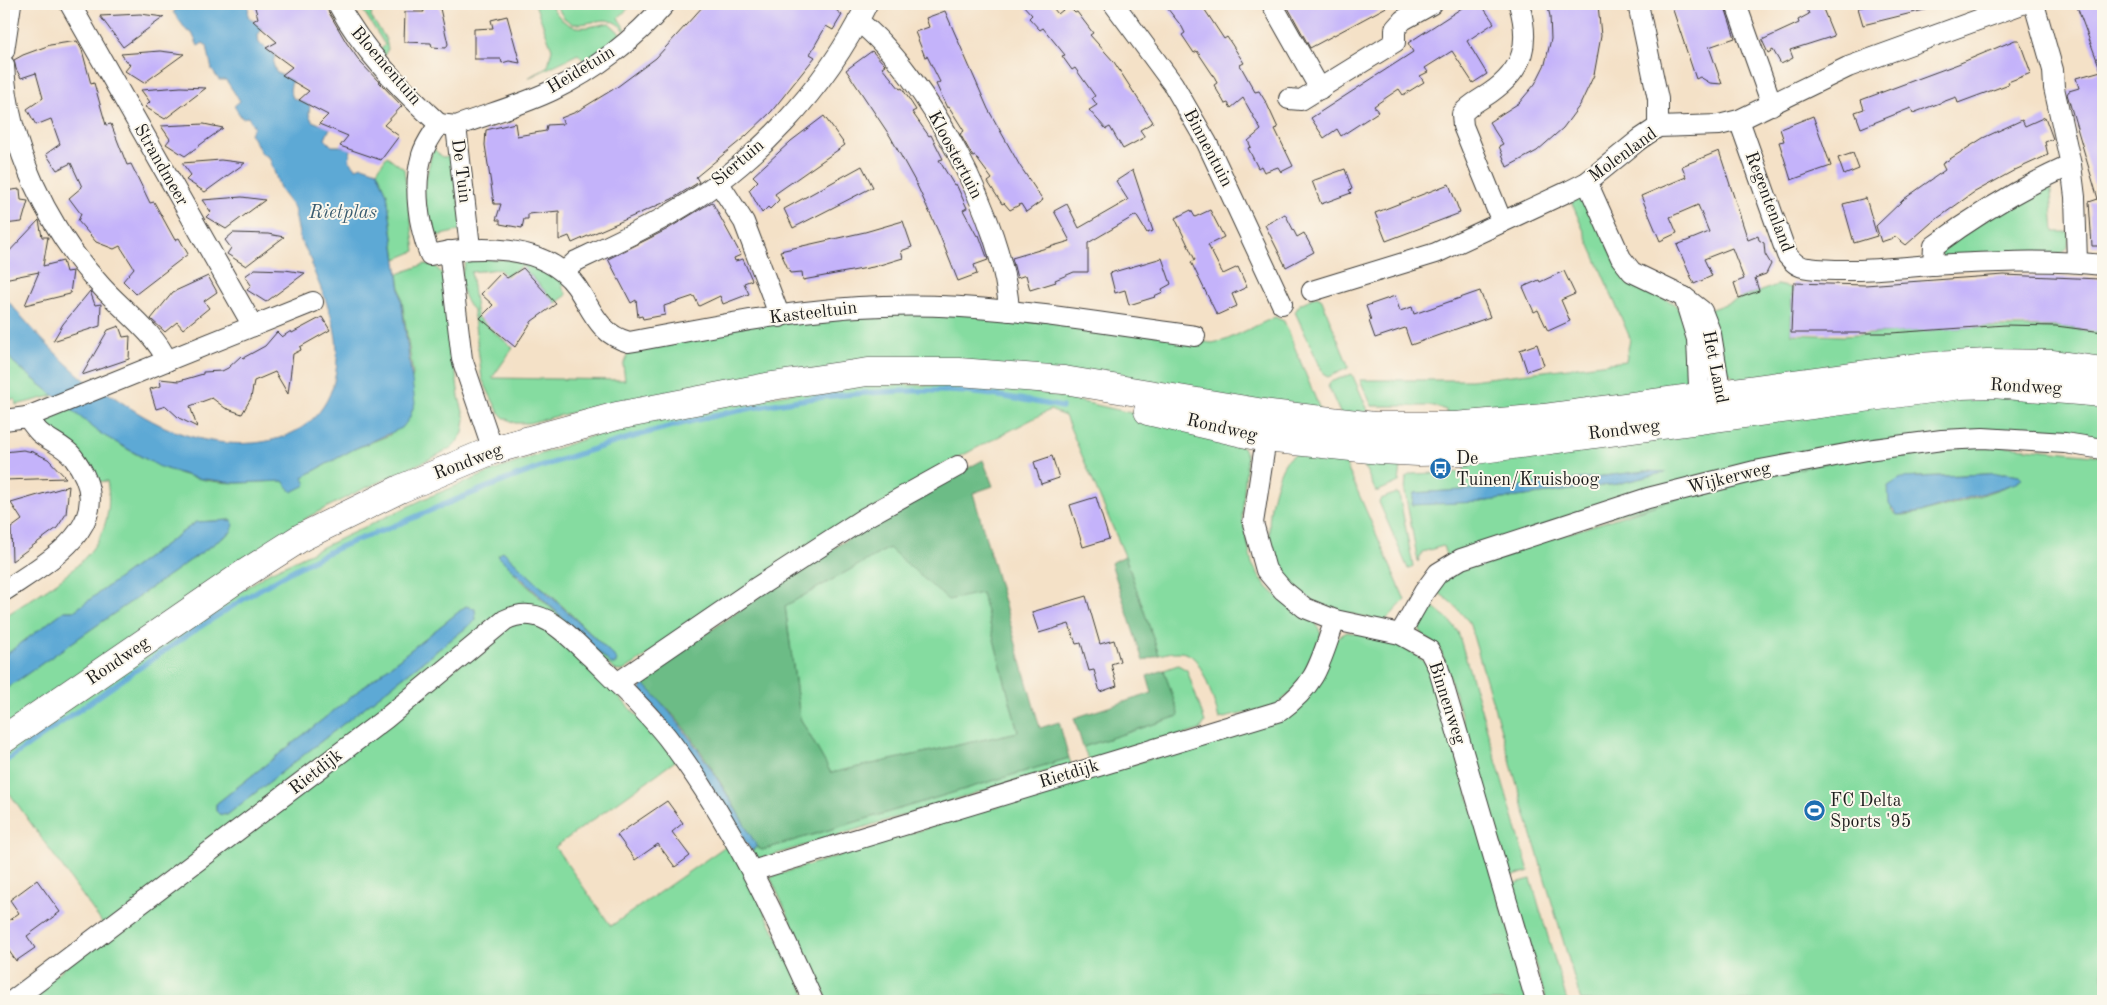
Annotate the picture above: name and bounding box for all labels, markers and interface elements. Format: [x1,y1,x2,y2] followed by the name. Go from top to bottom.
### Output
[347,23,425,109] street label: Bloementuin
[544,43,618,97] street label: Heidetuin
[1180,106,1236,190] street label: Binnentuin
[924,108,986,202] street label: Kloostertuin
[130,121,192,209] street label: Strandmeer
[1585,124,1661,186] street label: Molenland
[708,136,768,190] street label: Siertuin
[448,138,474,204] street label: De Tuin
[1742,149,1796,255] street label: Regentenland
[308,204,377,223] water label: Rietplas
[768,299,858,327] street label: Kasteeltuin
[1699,329,1731,405] street label: Het Land
[1990,376,2063,398] street label: Rondweg
[1185,411,1259,445] street label: Rondweg
[1587,417,1661,443] street label: Rondweg
[431,441,505,483] street label: Rondweg
[1456,450,1599,489] place label: De Tuinen/Kruisboog
[1428,457,1452,481] bus stop icon: De Tuinen/Kruisboog
[1685,459,1773,497] street label: Wijkerweg
[83,633,153,689] street label: Rondweg
[1425,659,1469,747] street label: Binnenweg
[286,746,346,798] street label: Rietdijk
[1037,756,1101,792] street label: Rietdijk
[1830,792,1911,831] place label: FC Delta Sports '95
[1802,799,1826,823] sports icon: FC Delta Sports '95

